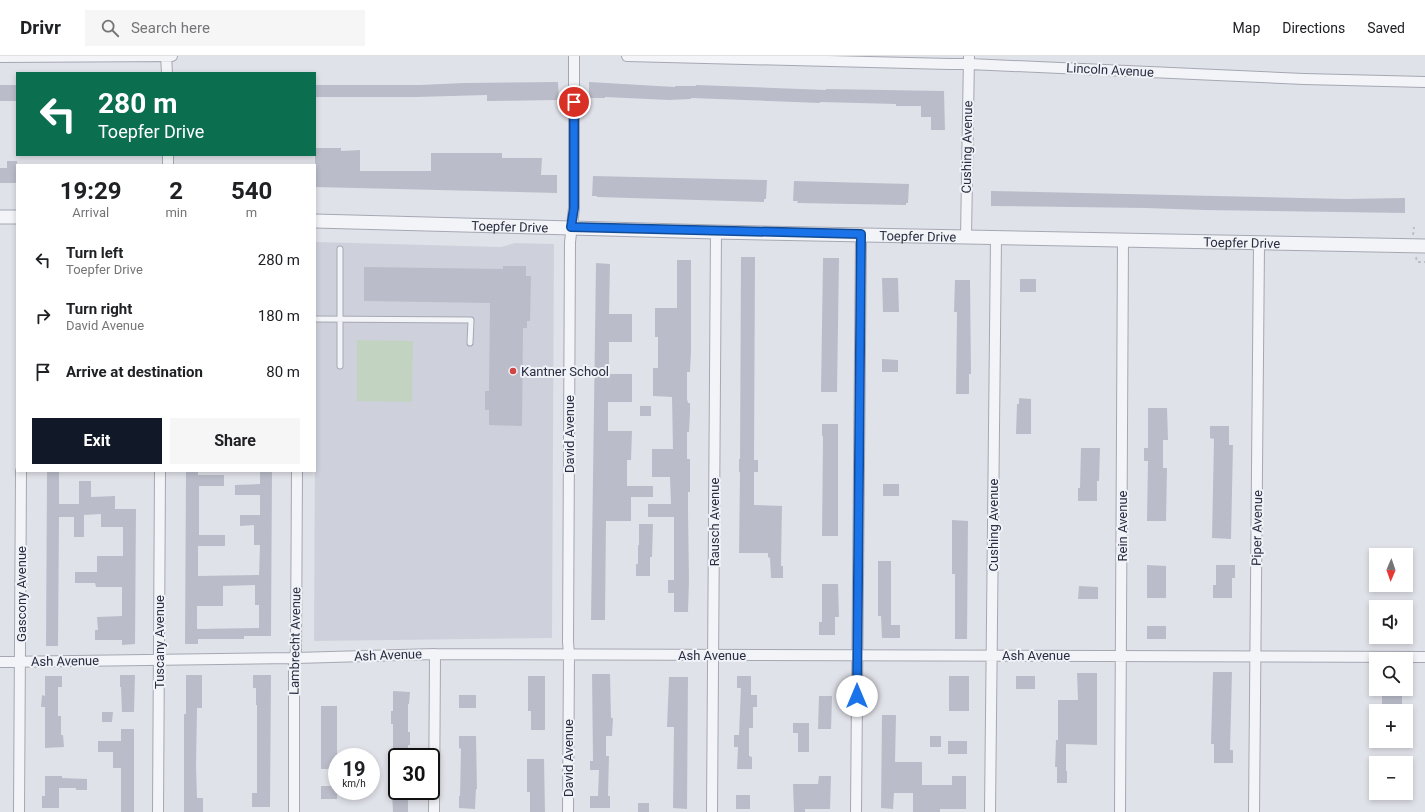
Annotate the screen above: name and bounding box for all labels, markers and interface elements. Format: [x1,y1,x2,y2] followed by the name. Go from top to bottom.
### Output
[85,10,365,46] search box
[20,16,61,39] text: Drivr
[99,17,121,39] icon: search
[131,19,210,37] text: Search here
[1233,20,1260,36] text: Map
[1282,20,1345,36] text: Directions
[1367,20,1405,36] text: Saved
[1066,60,1154,80] street label: Lincoln Avenue
[557,85,591,119] pin
[98,87,177,120] text: 280 m
[32,88,84,140] icon: left
[563,91,585,113] icon: arrive
[959,100,975,194] street label: Cushing Avenue
[98,121,204,142] text: Toepfer Drive
[60,177,122,205] text: 19:29
[169,177,183,205] text: 2
[231,177,272,205] text: 540
[72,205,109,220] text: Arrival
[165,205,187,220] text: min
[246,205,257,220] text: m
[471,218,549,235] street label: Toepfer Drive
[879,228,957,244] street label: Toepfer Drive
[1203,234,1280,251] street label: Toepfer Drive
[66,244,123,262] text: Turn left
[32,249,54,271] icon: left
[258,251,300,269] text: 280 m
[66,262,143,277] text: Toepfer Drive
[66,300,132,318] text: Turn right
[32,305,54,327] icon: right
[258,307,300,325] text: 180 m
[66,318,144,333] text: David Avenue
[32,361,54,383] icon: arrive
[66,363,203,381] text: Arrive at destination
[266,363,300,381] text: 80 m
[521,364,609,379] place label: Kantner School
[508,366,518,376] marker: Kantner School
[562,395,577,473] street label: David Avenue
[32,418,162,464] button: Exit
[170,418,300,464] button: Share
[707,478,722,566] street label: Rausch Avenue
[986,478,1001,571] street label: Cushing Avenue
[1115,490,1130,561] street label: Rein Avenue
[1249,490,1265,566] street label: Piper Avenue
[14,546,29,642] street label: Gascony Avenue
[1369,548,1413,592] north arrow
[1369,548,1413,800] map controls
[287,587,303,695] street label: Lambrecht Avenue
[152,595,167,689] street label: Tuscany Avenue
[1369,600,1413,644] button: sound
[354,646,422,664] street label: Ash Avenue
[678,648,746,663] street label: Ash Avenue
[1002,648,1070,663] street label: Ash Avenue
[1369,652,1413,696] button: search
[31,653,99,669] street label: Ash Avenue
[836,675,878,717] position arrow
[1369,704,1413,748] button: +
[561,719,576,797] street label: David Avenue
[388,748,440,800] speed limit sign: 30
[1369,756,1413,800] button: −
[343,757,365,781] text: 19
[342,778,366,789] text: km/h

